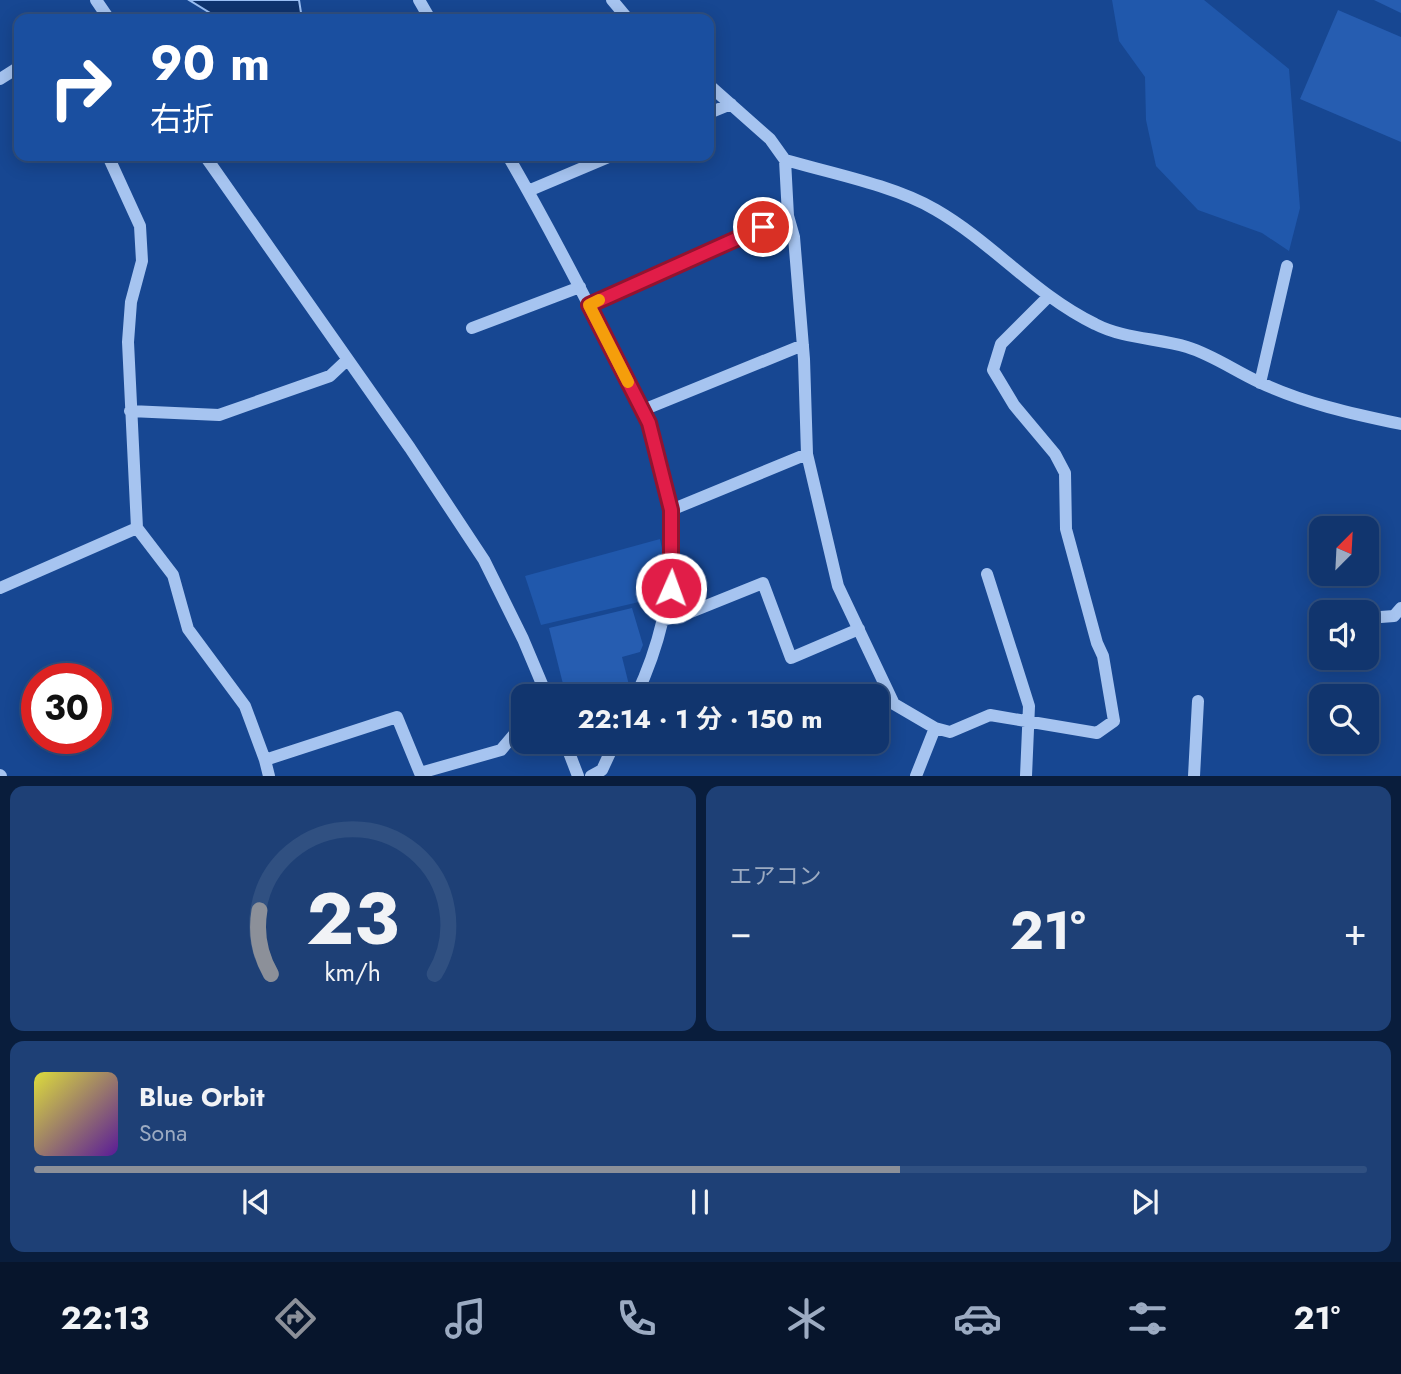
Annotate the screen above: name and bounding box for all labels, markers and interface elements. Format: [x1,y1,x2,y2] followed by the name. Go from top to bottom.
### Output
[150,28,270,98] text: 90 m
[35,42,126,133] icon: right
[150,96,214,142] text: 右折
[733,197,793,257] pin
[744,208,782,246] icon: arrive
[1309,516,1379,586] north arrow
[1309,516,1379,754] map controls
[634,551,708,625] position arrow
[1309,600,1379,670] button: sound
[21,663,112,754] speed limit sign: 30
[1309,684,1379,754] button: search
[577,700,823,738] text: 22:14 · 1 分 · 150 m
[730,859,822,893] text: エアコン
[306,867,399,972] text: 23
[1010,893,1086,969] text: 21°
[730,904,752,959] text: −
[1344,904,1367,959] text: +
[324,954,381,990] text: km/h
[139,1078,264,1116] text: Blue Orbit
[139,1116,187,1150] text: Sona
[237,1183,275,1221] icon: previous
[681,1183,719,1221] icon: pause
[1126,1183,1164,1221] icon: next
[271,1294,320,1343] icon: directions
[441,1294,490,1343] icon: music
[612,1294,661,1343] icon: phone
[782,1294,831,1343] icon: climate
[953,1294,1002,1343] icon: car
[1123,1294,1172,1343] icon: filters
[61,1295,149,1341] text: 22:13
[1293,1295,1340,1341] text: 21°

